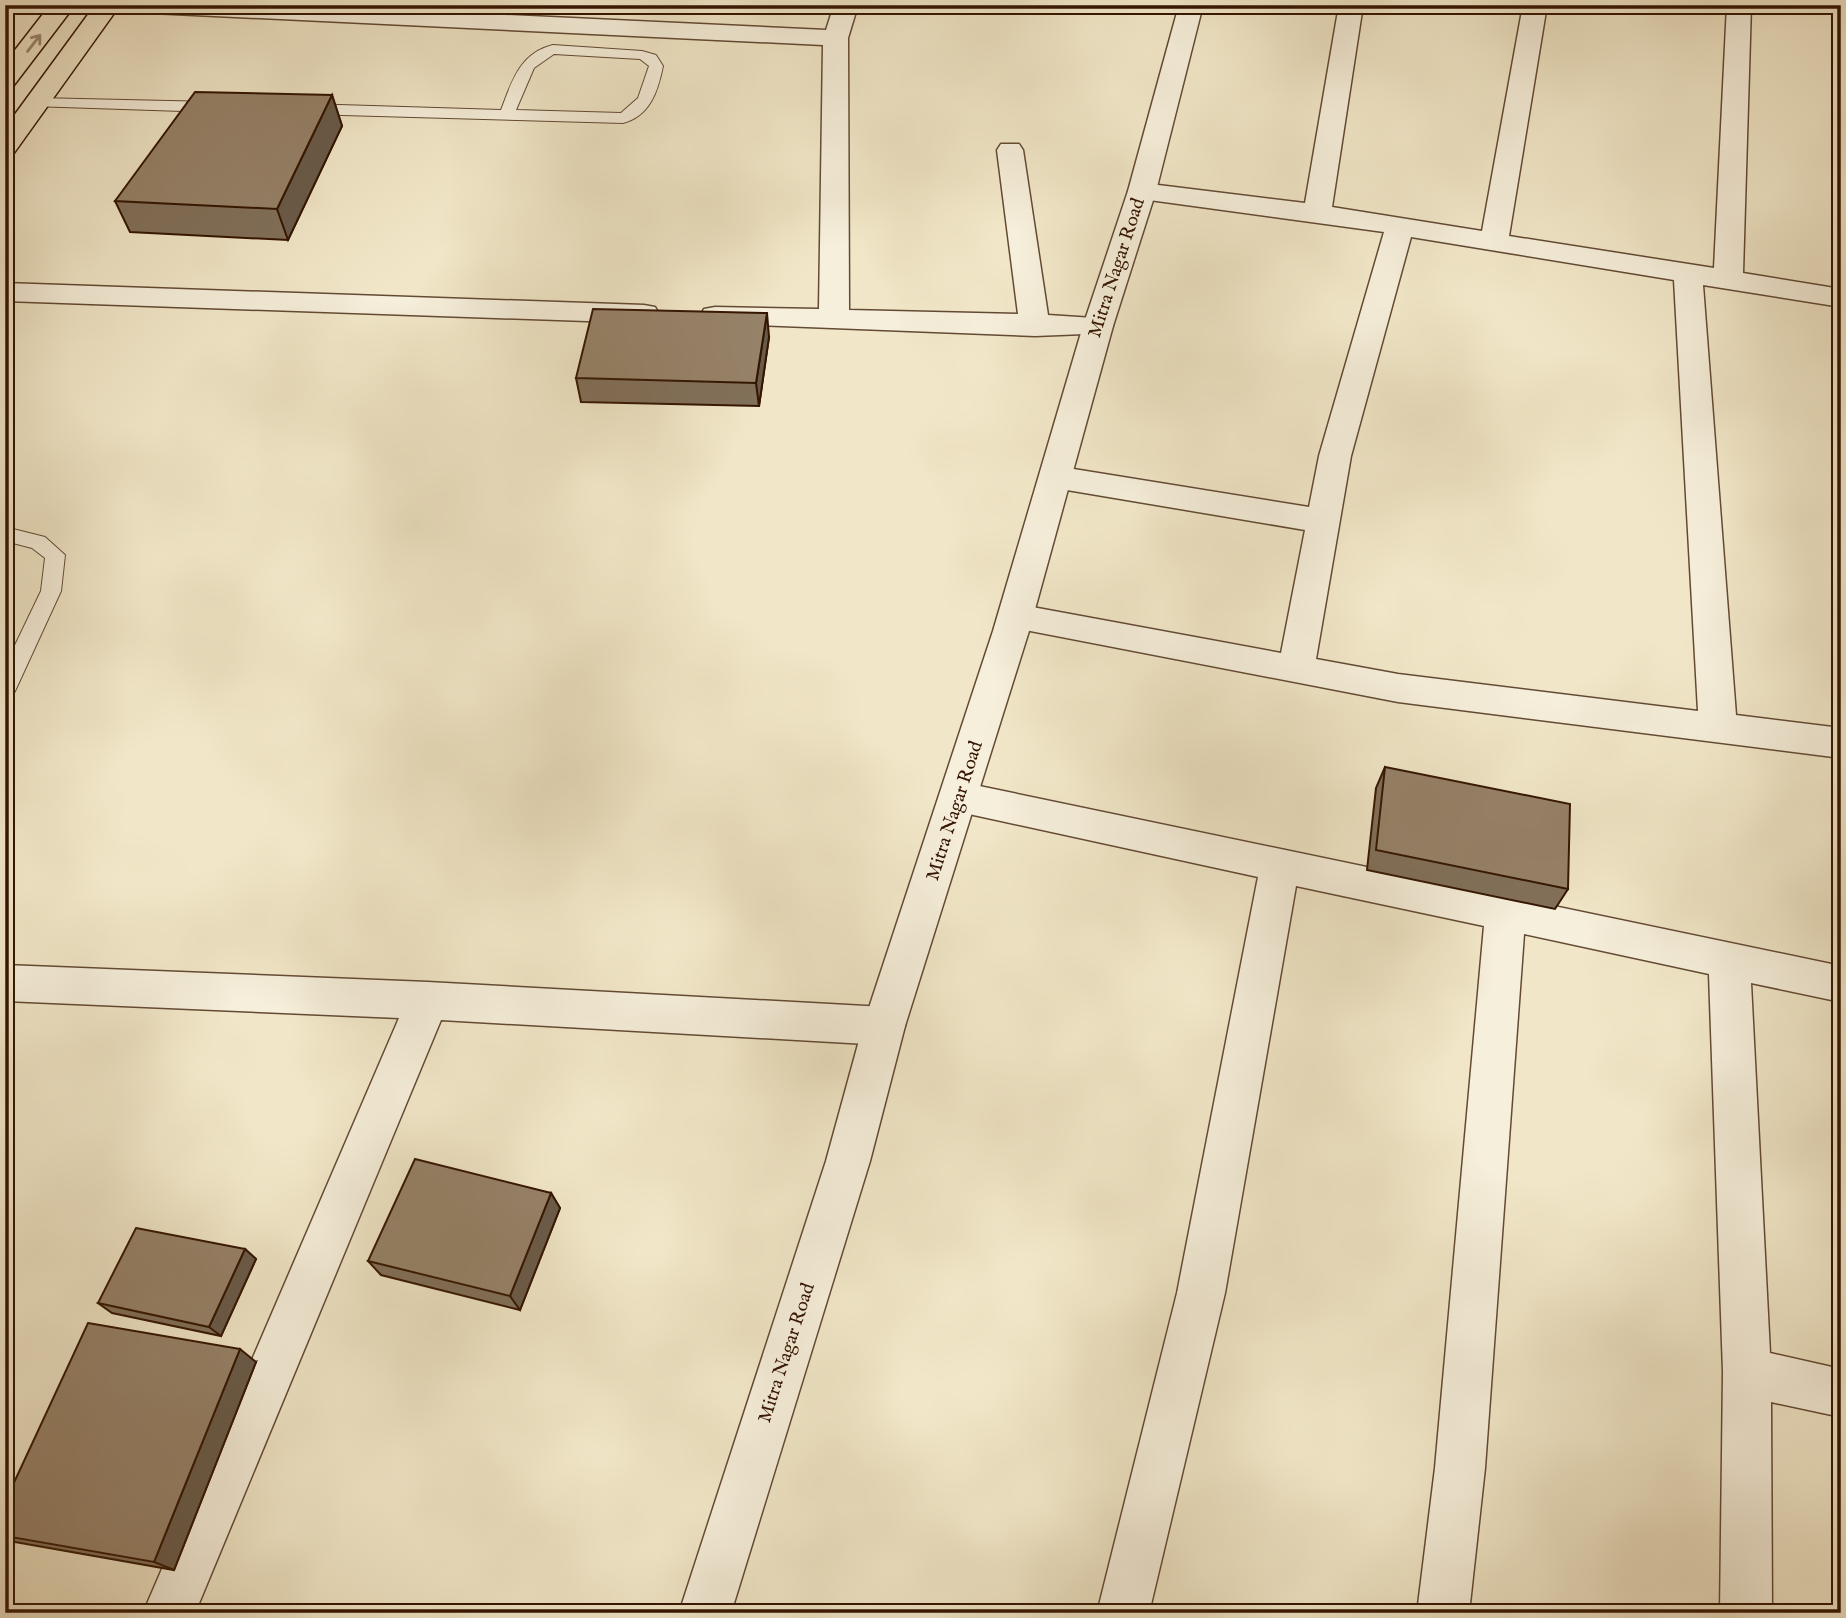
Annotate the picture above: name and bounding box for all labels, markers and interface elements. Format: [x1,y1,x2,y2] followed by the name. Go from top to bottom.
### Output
[26,34,41,52] one-way arrow
[1083,194,1151,341] street label: Mitra Nagar Road
[921,737,989,884] street label: Mitra Nagar Road
[753,1279,821,1426] street label: Mitra Nagar Road

